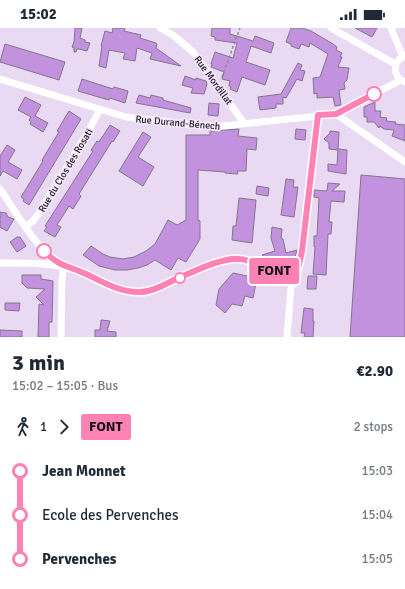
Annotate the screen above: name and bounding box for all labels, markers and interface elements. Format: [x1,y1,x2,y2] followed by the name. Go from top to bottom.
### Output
[20,5,57,23] text: 15:02
[191,54,235,108] street label: Rue Mordillat
[366,86,382,102] unlabelled marker
[135,113,221,133] street label: Rue Durand-Bénech
[36,126,96,215] street label: Rue du Clos des Rosati
[36,243,52,259] unlabelled marker
[246,258,302,284] line badge: FONT
[257,262,291,279] text: FONT
[174,272,186,284] unlabelled marker
[12,349,65,376] text: 3 min
[356,362,393,380] text: €2.90
[12,378,118,394] text: 15:02 – 15:05 · Bus
[12,416,34,438] icon: walk
[53,416,75,438] icon: forward
[89,418,123,435] text: FONT
[40,419,47,435] text: 1
[354,419,393,435] text: 2 stops
[42,462,126,480] text: Jean Monnet
[361,463,393,479] text: 15:03
[42,506,179,524] text: Ecole des Pervenches
[361,507,393,523] text: 15:04
[42,550,117,568] text: Pervenches
[361,551,393,567] text: 15:05

